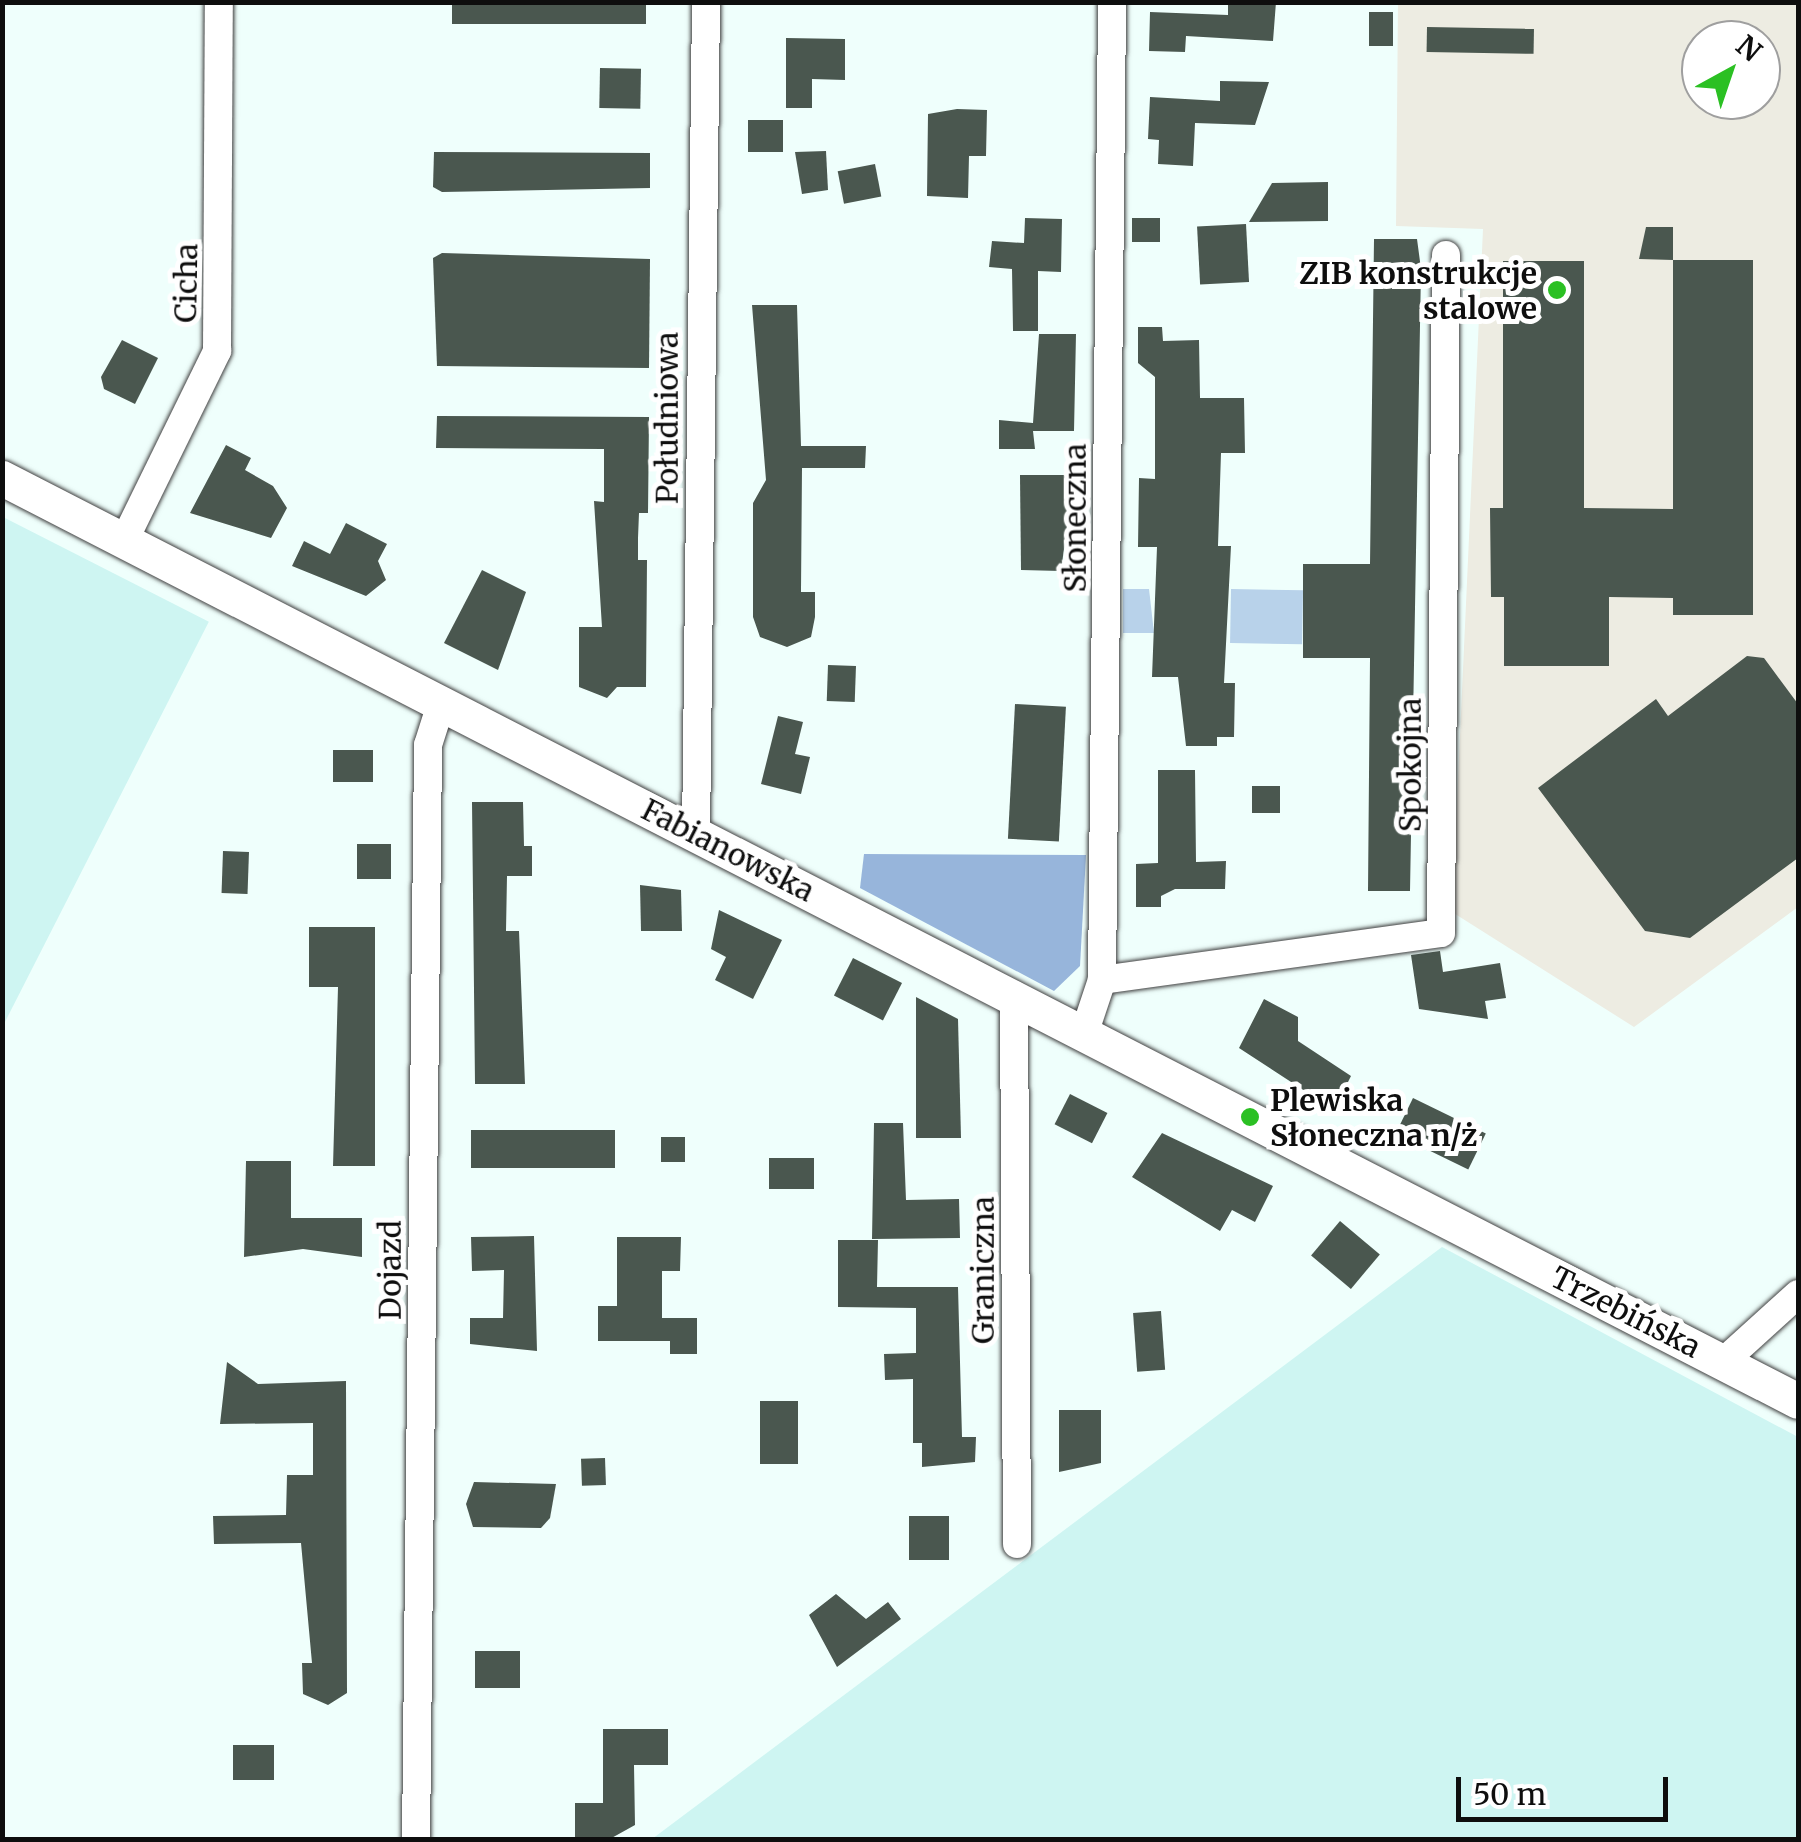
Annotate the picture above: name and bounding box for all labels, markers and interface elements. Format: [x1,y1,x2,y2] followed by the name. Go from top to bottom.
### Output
[1681,20,1781,120] north arrow
[1729,28,1769,69] text: N
[167,243,205,323] street label: Cicha
[1299,255,1537,326] place label: ZIB konstrukcje stalowe
[1546,279,1568,301] marker: ZIB konstrukcje stalowe
[649,332,685,504] street label: Południowa
[1057,443,1093,593] street label: Słoneczna
[1392,698,1428,832] street label: Spokojna
[636,791,820,909] street label: Fabianowska
[1270,1082,1477,1152] place label: Plewiska Słoneczna n/ż
[1239,1106,1261,1128] marker: Plewiska Słoneczna n/ż
[965,1196,1001,1344] street label: Graniczna
[372,1220,408,1320] street label: Dojazd
[1545,1259,1707,1365] street label: Trzebińska
[1461,1757,1674,1819] scale bar
[1473,1775,1546,1813] text: 50 m

